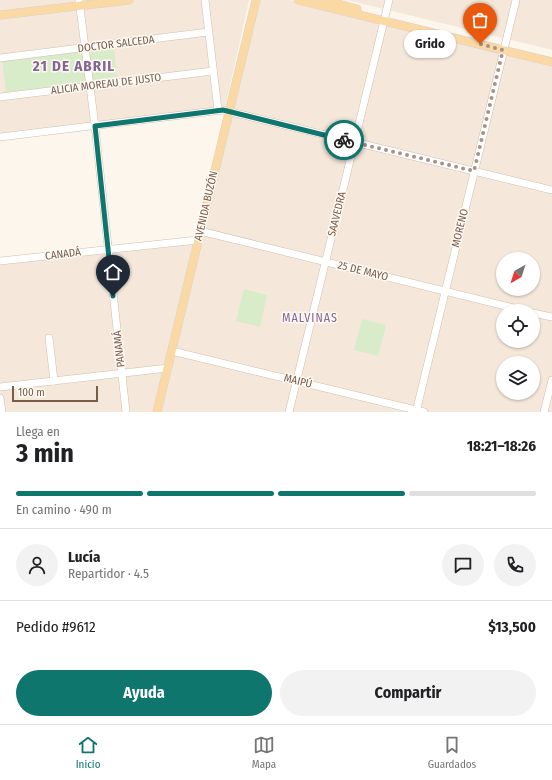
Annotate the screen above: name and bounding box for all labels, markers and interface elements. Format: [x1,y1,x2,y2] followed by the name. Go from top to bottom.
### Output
[463,3,497,44] pin
[469,9,491,31] icon: bag
[404,30,456,58] callout: Grido
[77,33,155,55] street label: DOCTOR SALCEDA
[415,36,445,51] text: Grido
[32,57,115,75] district label: 21 DE ABRIL
[50,71,162,97] street label: ALICIA MOREAU DE JUSTO
[324,120,364,160] courier
[333,129,355,151] icon: bike
[191,169,220,242] street label: AVENIDA BUZÓN
[325,190,349,238] street label: SAAVEDRA
[449,207,471,249] street label: MORENO
[44,244,82,263] street label: CANADÁ
[496,252,540,296] north arrow
[496,252,540,400] map controls
[96,255,130,296] pin
[336,258,390,284] street label: 25 DE MAYO
[102,261,124,283] icon: home
[496,304,540,348] button: locate
[282,311,338,325] district label: MALVINAS
[110,330,127,368] street label: PANAMÁ
[496,356,540,400] button: layers
[282,370,314,391] street label: MAIPÚ
[12,384,98,403] scale bar
[18,386,45,399] text: 100 m
[16,424,60,439] text: Llega en
[467,437,536,455] text: 18:21–18:26
[16,438,74,469] text: 3 min
[16,502,112,517] text: En camino · 490 m
[16,544,58,586] button: person
[442,544,484,586] button: chat
[494,544,536,586] button: phone
[68,548,100,566] text: Lucía
[68,566,149,581] text: Repartidor · 4.5
[16,618,96,636] text: Pedido #9612
[488,618,536,636] text: $13,500
[16,670,272,716] button: Ayuda
[280,670,536,716] button: Compartir
[76,734,100,771] tab: Inicio
[252,734,276,771] tab: Mapa
[428,734,476,771] tab: Guardados

